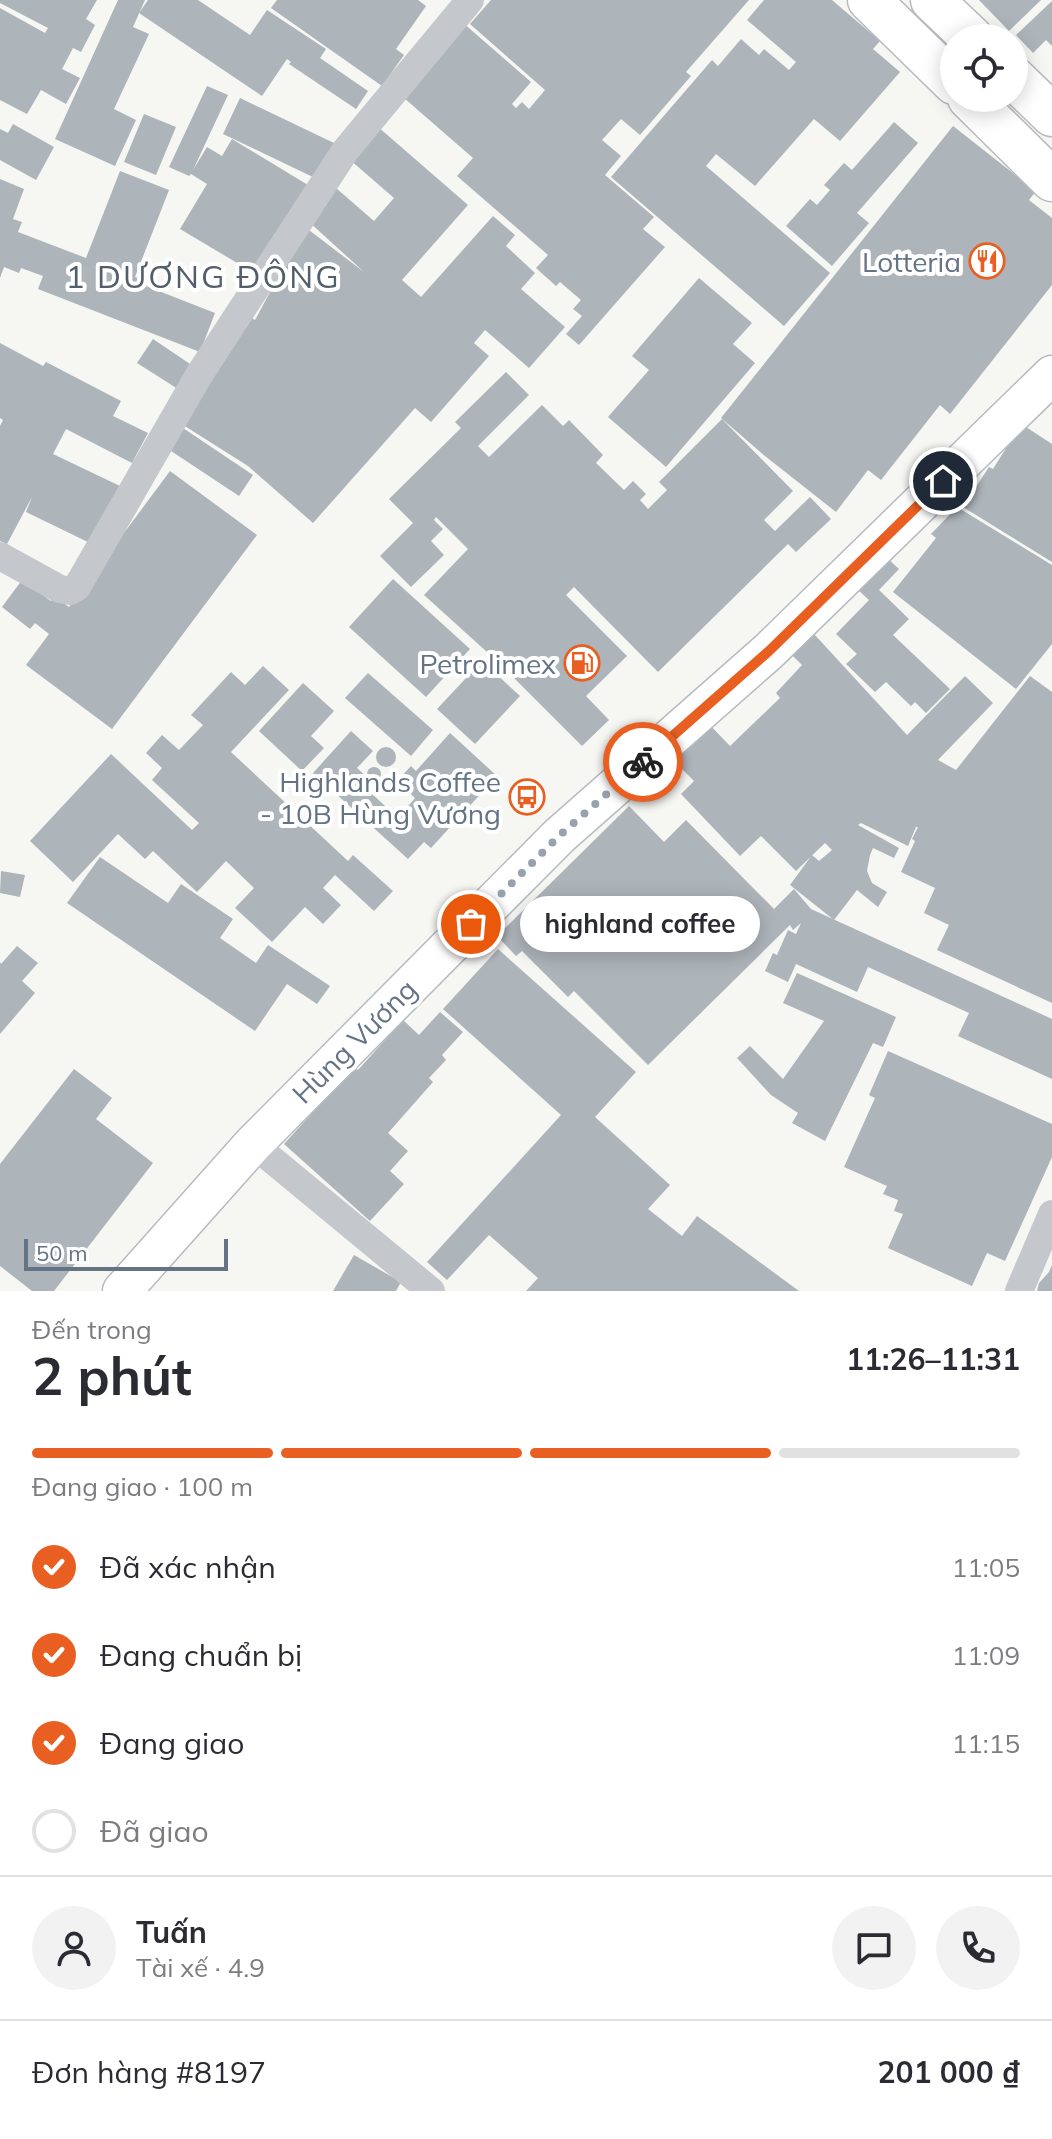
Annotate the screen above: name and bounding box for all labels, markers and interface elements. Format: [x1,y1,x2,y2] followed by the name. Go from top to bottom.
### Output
[940,24,1028,112] map controls
[940,24,1028,112] button: locate
[968,242,1006,280] restaurant icon: Lotteria
[862,244,961,279] place label: Lotteria
[65,256,341,296] district label: 1 DƯƠNG ĐÔNG
[909,447,977,515] pin
[921,459,965,503] icon: home
[563,644,601,682] fuel station icon: Petrolimex
[419,646,556,681] place label: Petrolimex
[603,722,683,802] courier
[621,740,665,784] icon: bike
[260,764,501,831] place label: Highlands Coffee - 10B Hùng Vương
[508,778,546,816] bus stop icon: Highlands Coffee - 10B Hùng Vương
[437,890,505,958] pin
[519,896,759,952] callout: highland coffee
[449,902,493,946] icon: bag
[545,907,735,940] text: highland coffee
[284,971,424,1111] street label: Hùng Vương
[24,1235,228,1271] scale bar
[36,1239,87,1267] text: 50 m
[32,1313,152,1346] text: Đến trong
[846,1340,1020,1378] text: 11:26–11:31
[32,1343,192,1408] text: 2 phút
[32,1470,253,1503] text: Đang giao · 100 m
[32,1545,76,1589] icon: check
[100,1548,276,1586] text: Đã xác nhận
[952,1551,1020,1584] text: 11:05
[32,1633,76,1677] icon: check
[100,1636,302,1674] text: Đang chuẩn bị
[952,1639,1020,1672] text: 11:09
[32,1721,76,1765] icon: check
[100,1724,244,1762] text: Đang giao
[952,1727,1020,1760] text: 11:15
[100,1812,209,1850] text: Đã giao
[32,1906,116,1990] button: person
[832,1906,916,1990] button: chat
[936,1906,1020,1990] button: phone
[136,1913,207,1951] text: Tuấn
[136,1951,265,1984] text: Tài xế · 4.9
[32,2053,266,2091] text: Đơn hàng #8197
[878,2053,1020,2091] text: 201 000 ₫

